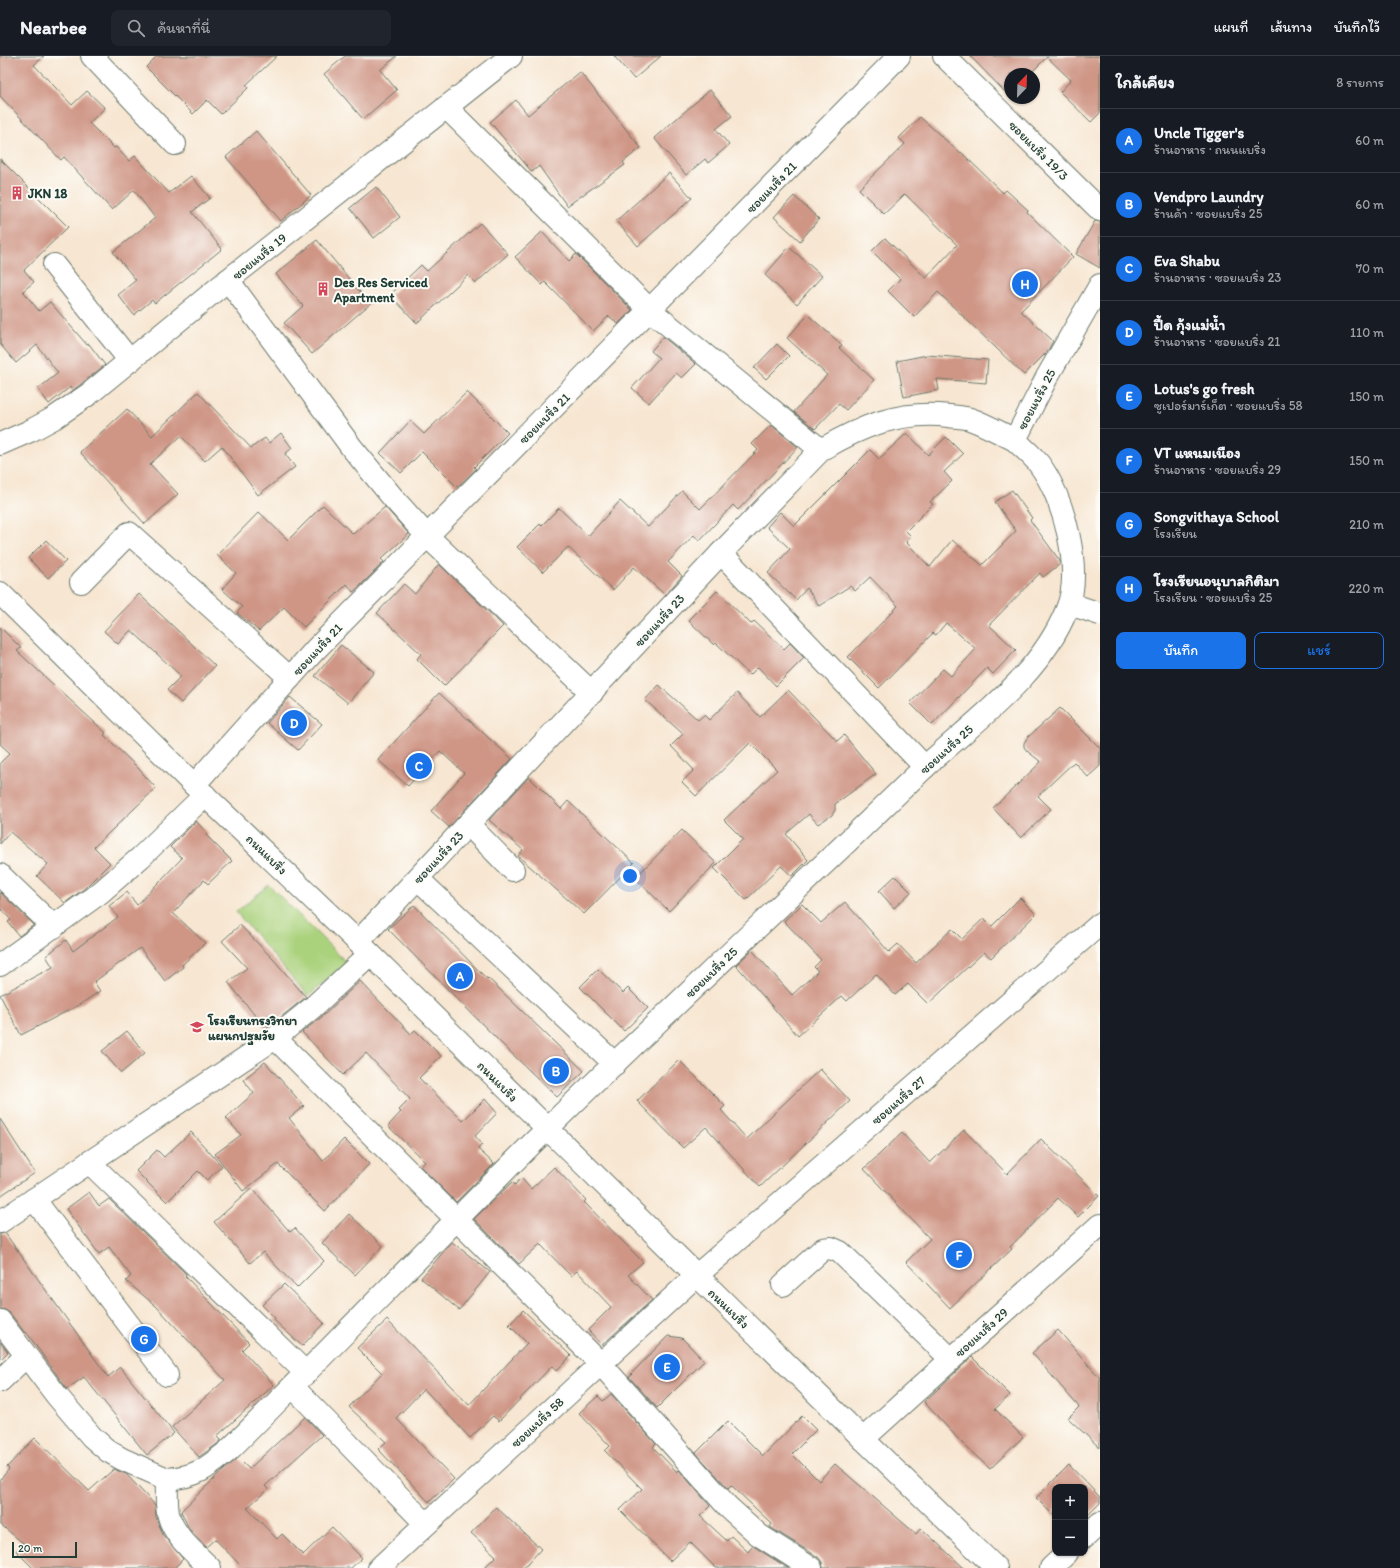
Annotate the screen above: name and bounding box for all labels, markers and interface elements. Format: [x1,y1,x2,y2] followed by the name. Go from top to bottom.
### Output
[111,10,391,46] search box
[20,16,87,39] text: Nearbee
[125,17,147,39] icon: search
[157,19,210,37] text: ค้นหาที่นี่
[1214,19,1248,36] text: แผนที่
[1270,19,1312,36] text: เส้นทาง
[1334,19,1380,36] text: บันทึกไว้
[1004,68,1040,104] north arrow
[1116,72,1175,92] text: ใกล้เคียง
[1336,75,1384,90] text: 8 รายการ
[1006,117,1072,183] street label: ซอยแบริ่ง 19/3
[1154,124,1244,142] text: Uncle Tigger's
[1125,133,1133,148] text: A
[1355,133,1384,148] text: 60 m
[1154,142,1266,157] text: ร้านอาหาร · ถนนแบริ่ง
[743,158,800,216] street label: ซอยแบริ่ง 21
[9,185,25,201] building icon: JKN 18
[27,186,67,201] place label: JKN 18
[1154,188,1264,206] text: Vendpro Laundry
[1125,197,1133,212] text: B
[1355,197,1384,212] text: 60 m
[1154,206,1263,221] text: ร้านค้า · ซอยแบริ่ง 25
[229,229,290,283] street label: ซอยแบริ่ง 19
[1154,252,1220,270] text: Eva Shabu
[1125,261,1133,276] text: C
[1356,261,1384,276] text: 70 m
[1012,269,1038,299] pin: H
[1154,270,1281,285] text: ร้านอาหาร · ซอยแบริ่ง 23
[333,275,429,306] place label: Des Res Serviced Apartment
[315,281,331,297] building icon: Des Res Serviced Apartment
[1154,316,1225,334] text: ปื้ด กุ้งแม่น้ำ
[1125,325,1133,340] text: D
[1350,325,1384,340] text: 110 m
[1154,334,1280,349] text: ร้านอาหาร · ซอยแบริ่ง 21
[1013,366,1059,432] street label: ซอยแบริ่ง 25
[1154,380,1254,398] text: Lotus's go fresh
[515,389,573,447] street label: ซอยแบริ่ง 21
[1125,389,1133,404] text: E
[1349,389,1384,404] text: 150 m
[1154,398,1303,413] text: ซูเปอร์มาร์เก็ต · ซอยแบริ่ง 58
[1154,444,1241,462] text: VT แหนมเนือง
[1126,453,1132,468] text: F
[1349,453,1384,468] text: 150 m
[1154,462,1281,477] text: ร้านอาหาร · ซอยแบริ่ง 29
[1154,508,1279,526] text: Songvithaya School
[1125,517,1133,532] text: G
[1349,517,1384,532] text: 210 m
[1154,526,1197,541] text: โรงเรียน
[1154,572,1279,590] text: โรงเรียนอนุบาลกิติมา
[1125,581,1134,596] text: H
[1348,581,1384,596] text: 220 m
[631,590,688,650] street label: ซอยแบริ่ง 23
[1154,590,1272,605] text: โรงเรียน · ซอยแบริ่ง 25
[289,620,345,678] street label: ซอยแบริ่ง 21
[1116,632,1246,669] button: บันทึก
[1254,632,1384,669] button: แชร์
[281,708,307,738] pin: D
[916,721,976,777] street label: ซอยแบริ่ง 25
[406,751,432,781] pin: C
[410,827,467,887] street label: ซอยแบริ่ง 23
[243,830,291,878] street label: ถนนแบริ่ง
[620,866,640,886] your location
[682,943,741,1001] street label: ซอยแบริ่ง 25
[447,961,473,991] pin: A
[207,1013,297,1046] place label: โรงเรียนทรงวิทยา แผนกปฐมวัย
[189,1019,205,1035] school or university icon: โรงเรียนทรงวิทยา แผนกปฐมวัย
[543,1056,569,1086] pin: B
[474,1057,522,1105] street label: ถนนแบริ่ง
[868,1072,929,1128] street label: ซอยแบริ่ง 27
[946,1240,972,1270] pin: F
[705,1284,753,1332] street label: ถนนแบริ่ง
[951,1304,1011,1360] street label: ซอยแบริ่ง 29
[131,1324,157,1354] pin: G
[654,1352,680,1382] pin: E
[507,1394,567,1451] street label: ซอยแบริ่ง 58
[1052,1484,1088,1556] map controls
[1052,1484,1088,1520] button: +
[1052,1520,1088,1556] button: −
[12,1540,77,1559] scale bar
[18,1542,42,1555] text: 20 m

